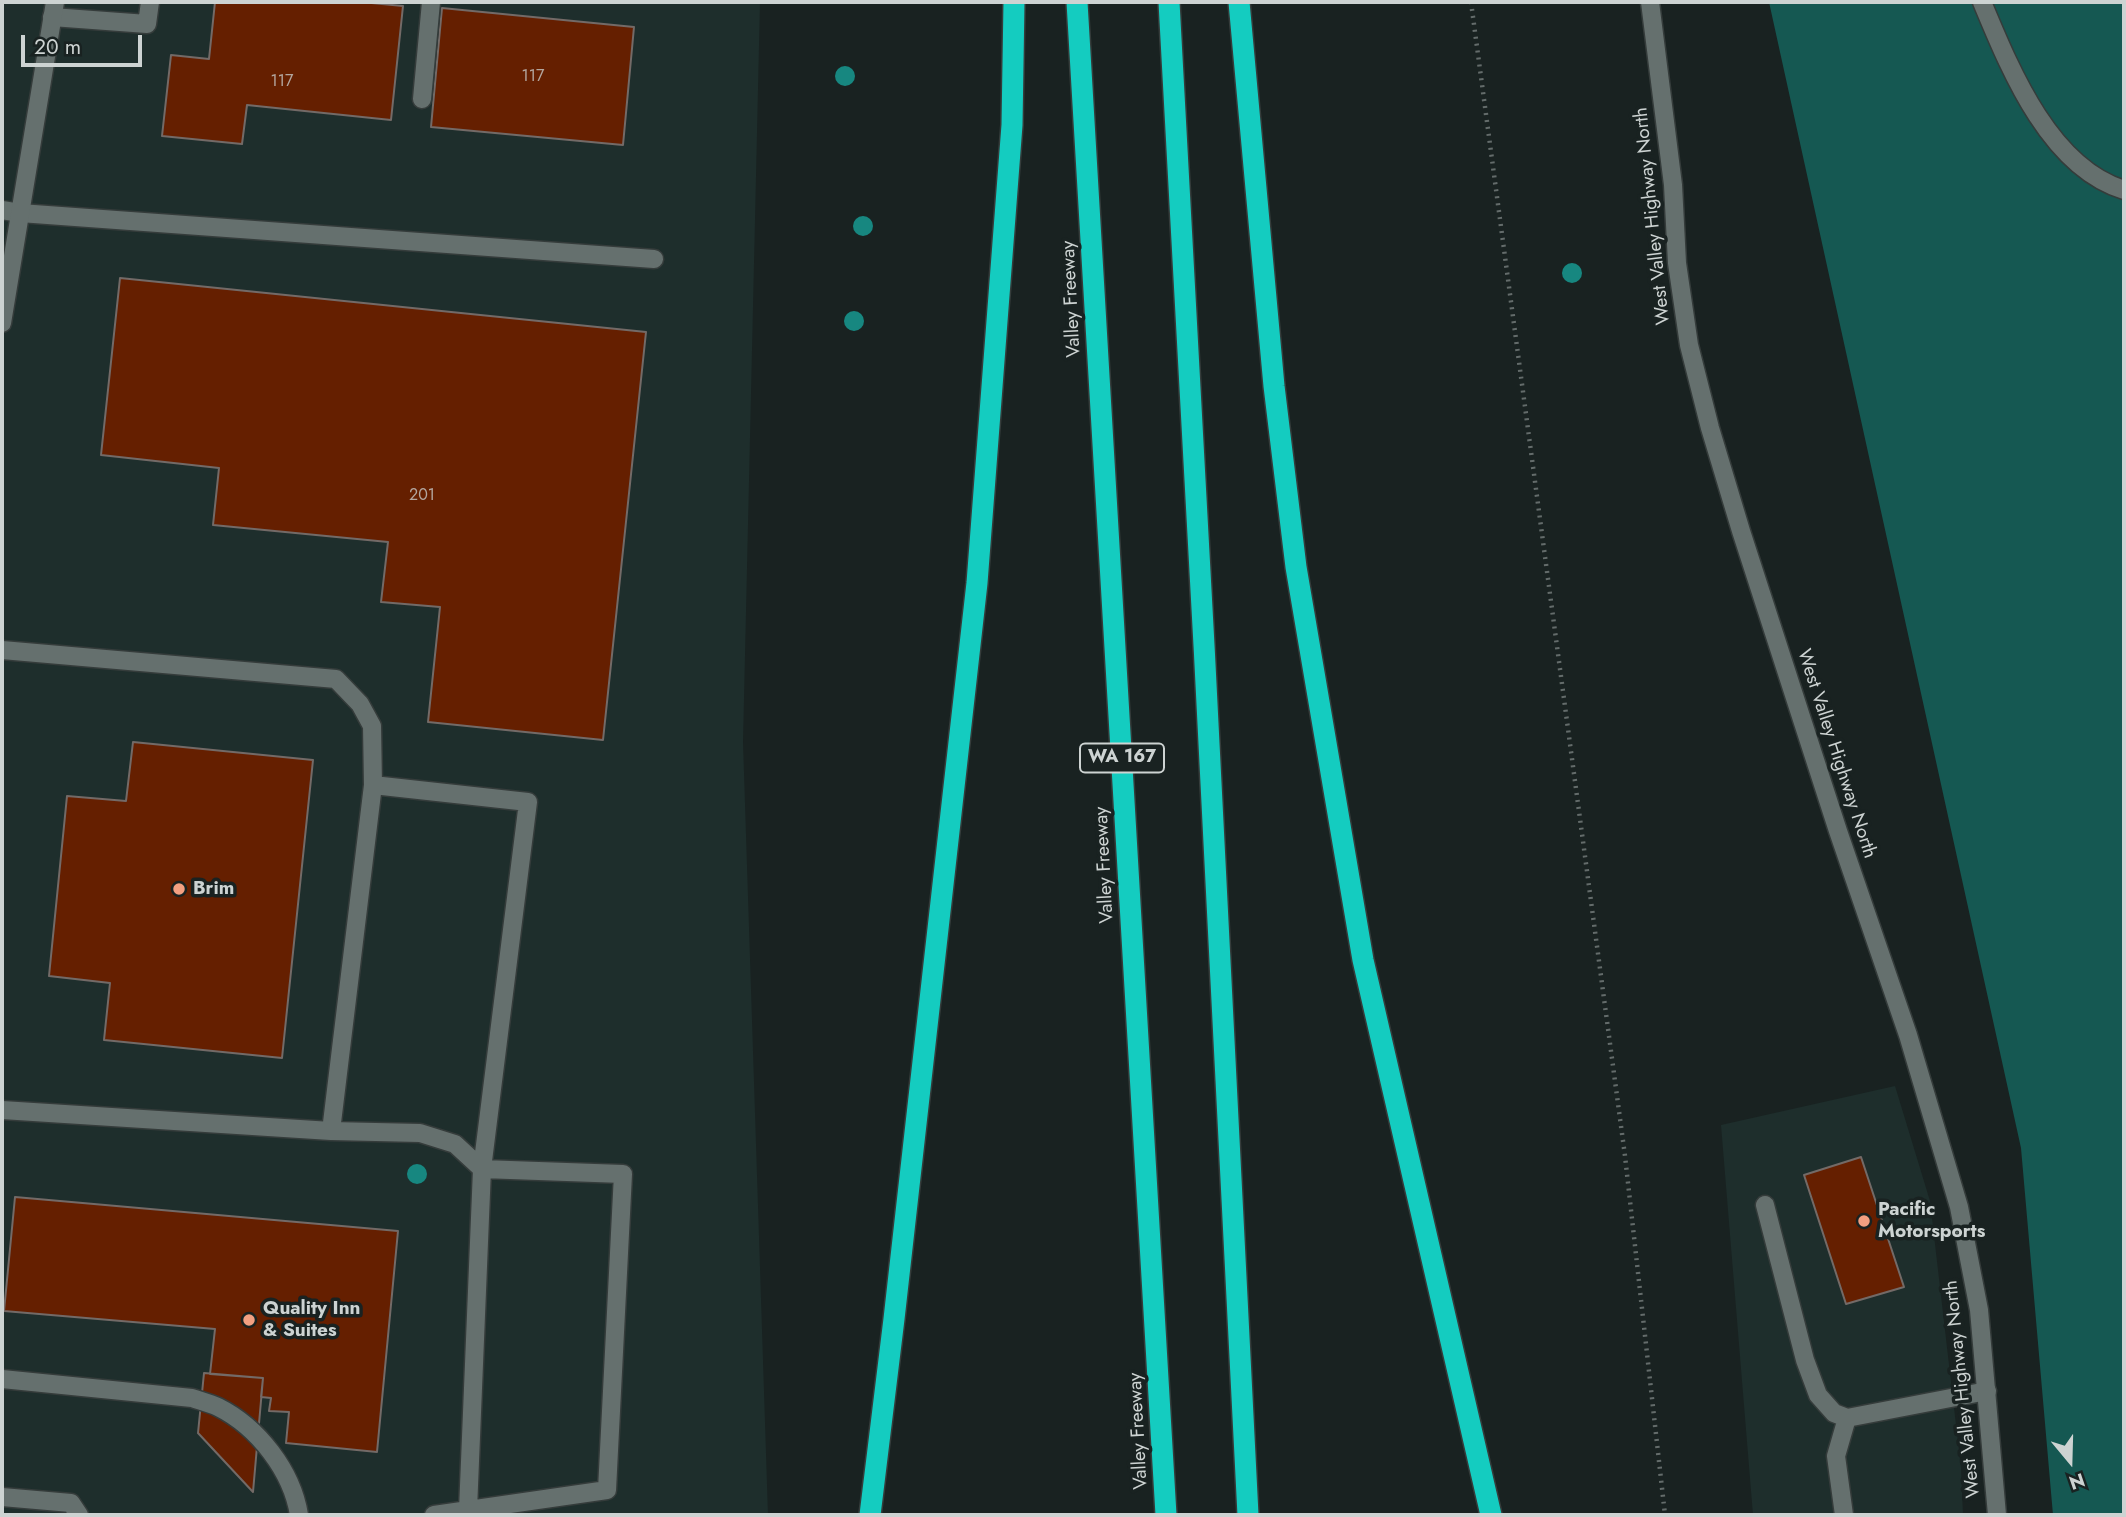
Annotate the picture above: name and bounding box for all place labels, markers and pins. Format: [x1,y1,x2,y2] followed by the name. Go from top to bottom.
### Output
[193,878,234,900] place label: Brim
[171,881,187,897] marker: Brim
[1878,1199,1985,1243] place label: Pacific Motorsports
[1856,1213,1872,1229] marker: Pacific Motorsports
[263,1298,361,1342] place label: Quality Inn & Suites
[241,1312,257,1328] marker: Quality Inn & Suites

